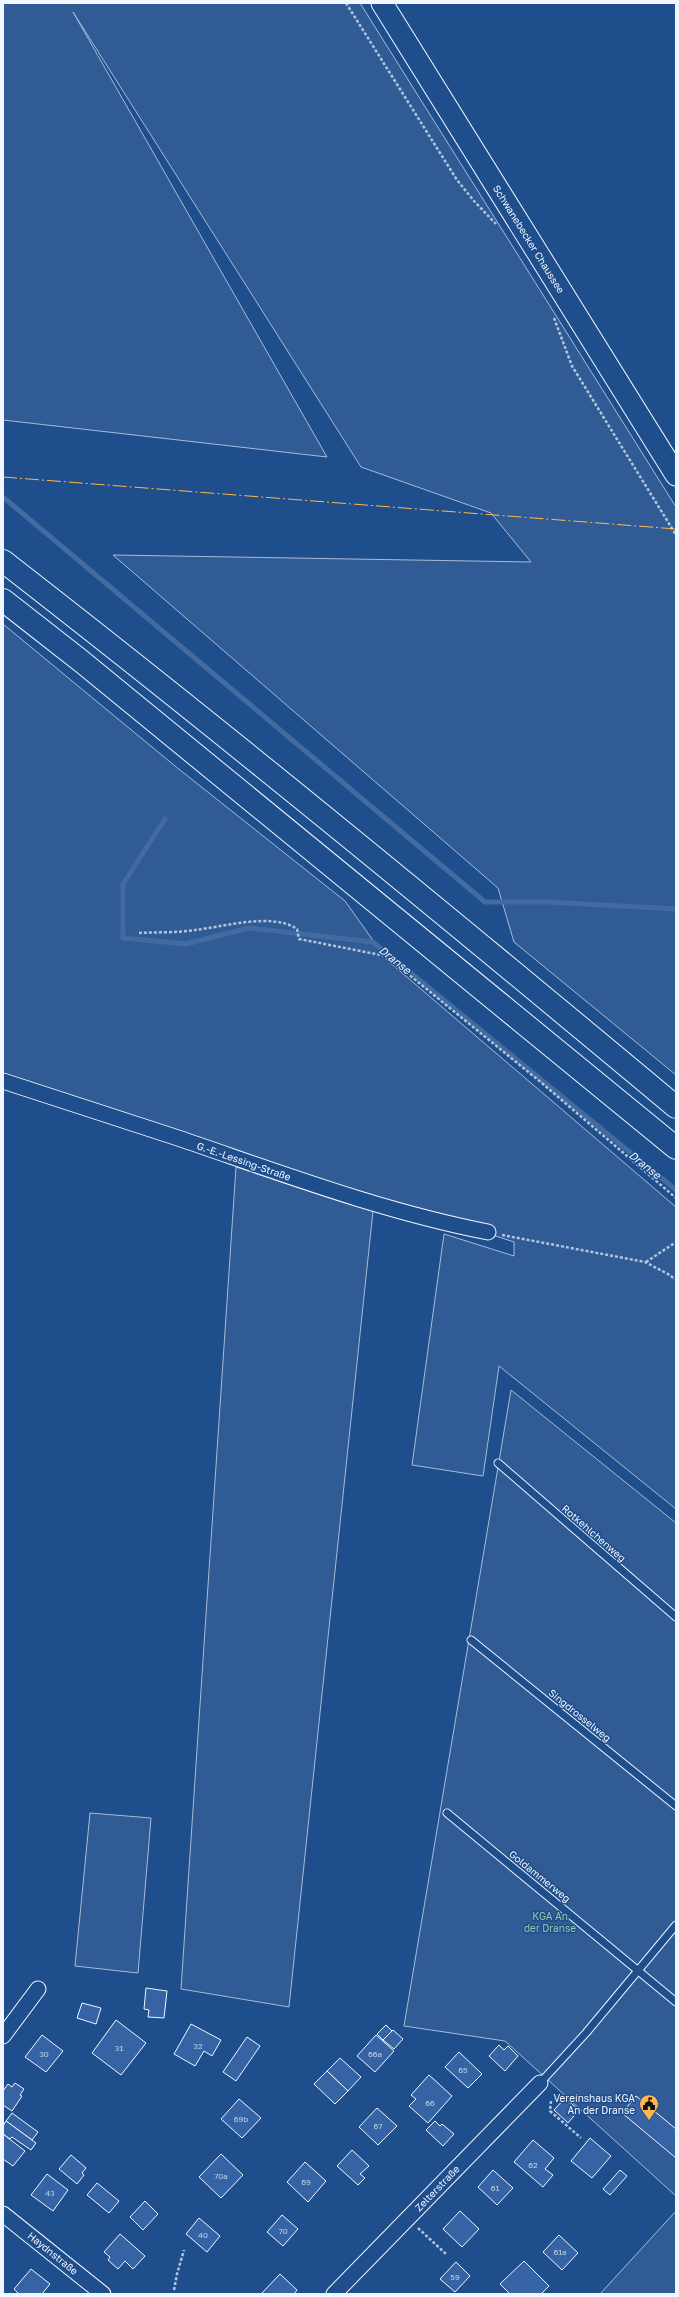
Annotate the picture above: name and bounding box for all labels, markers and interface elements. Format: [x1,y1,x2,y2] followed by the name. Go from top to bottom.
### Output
[491,183,567,295] street label: Schwanebecker Chaussee
[377,943,415,977] water label: Dranse
[195,1139,293,1183] street label: G.-E.-Lessing-Straße
[627,1148,665,1182] water label: Dranse
[560,1502,628,1564] street label: Rotkehlchenweg
[546,1686,614,1744] street label: Singdrosselweg
[507,1848,573,1904] street label: Goldammerweg
[524,1910,576,1934] park label: KGA An der Dranse
[193,2041,203,2051] house number: 32
[115,2043,123,2053] house number: 31
[39,2049,49,2059] house number: 30
[368,2049,382,2059] house number: 66a
[458,2065,468,2075] house number: 65
[553,2092,635,2116] place label: Vereinshaus KGA An der Dranse
[638,2093,660,2121] public building icon: Vereinshaus KGA An der Dranse
[425,2098,435,2108] house number: 66
[234,2114,248,2124] house number: 69b
[373,2121,383,2131] house number: 67
[528,2160,538,2170] house number: 62
[412,2163,462,2213] street label: Zelterstraße
[214,2171,228,2181] house number: 70a
[301,2177,311,2187] house number: 69
[491,2183,499,2193] house number: 61
[45,2188,55,2198] house number: 43
[278,2226,288,2236] house number: 70
[25,2229,81,2277] street label: Haydnstraße
[198,2230,208,2240] house number: 40
[553,2247,567,2257] house number: 61a
[450,2272,460,2282] house number: 59

